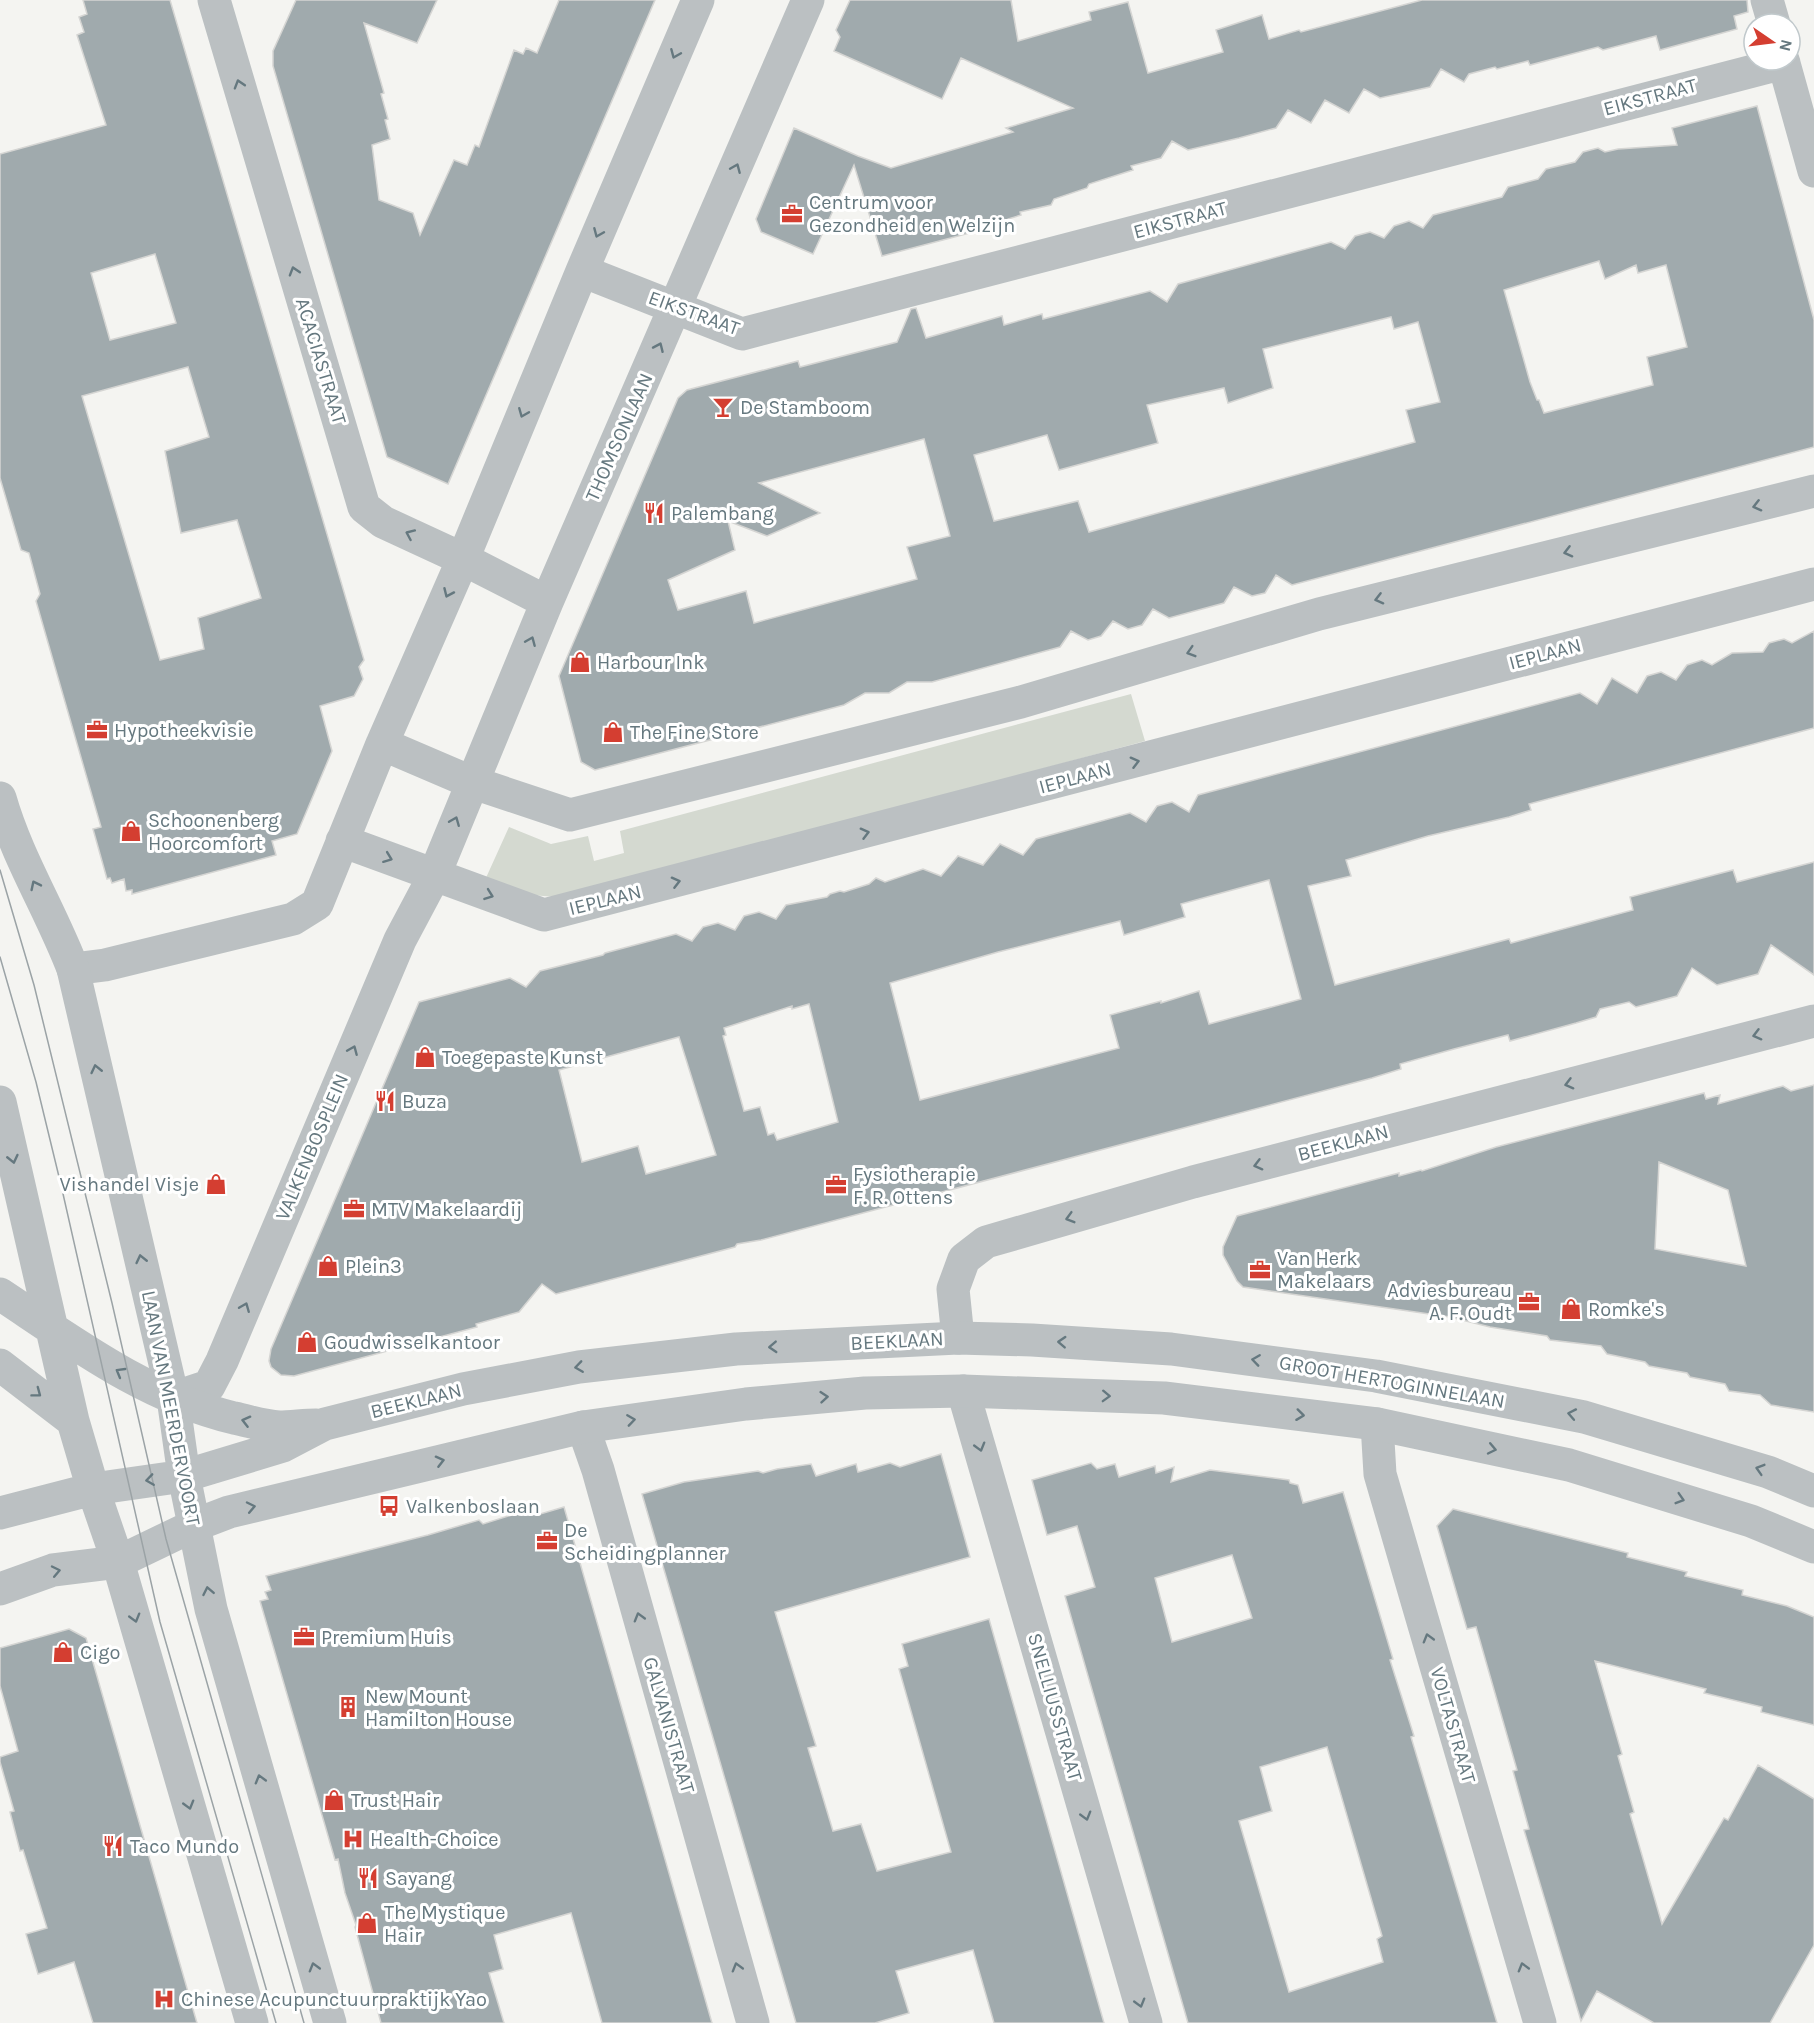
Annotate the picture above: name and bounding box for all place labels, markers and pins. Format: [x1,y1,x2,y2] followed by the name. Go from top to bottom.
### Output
[809,191,1015,237] place label: Centrum voor Gezondheid en Welzijn
[780,202,804,226] office icon: Centrum voor Gezondheid en Welzijn
[711,395,735,419] bar icon: De Stamboom
[740,396,870,419] place label: De Stamboom
[642,501,666,525] restaurant icon: Palembang
[671,502,774,525] place label: Palembang
[568,650,592,674] shop icon: Harbour Ink
[597,651,704,674] place label: Harbour Ink
[85,718,109,742] office icon: Hypotheekvisie
[114,719,253,742] place label: Hypotheekvisie
[601,720,625,744] shop icon: The Fine Store
[630,721,759,744] place label: The Fine Store
[148,809,279,855] place label: Schoonenberg Hoorcomfort
[119,819,143,843] shop icon: Schoonenberg Hoorcomfort
[413,1045,437,1069] shop icon: Toegepaste Kunst
[442,1046,604,1069] place label: Toegepaste Kunst
[373,1089,397,1113] restaurant icon: Buza
[402,1090,447,1113] place label: Buza
[853,1163,976,1209] place label: Fysiotherapie F. R. Ottens
[204,1172,228,1196] shop icon: Vishandel Visje
[59,1173,199,1196] place label: Vishandel Visje
[824,1173,848,1197] office icon: Fysiotherapie F. R. Ottens
[342,1197,366,1221] office icon: MTV Makelaardij
[371,1198,522,1221] place label: MTV Makelaardij
[1277,1247,1372,1293] place label: Van Herk Makelaars
[316,1254,340,1278] shop icon: Plein3
[345,1255,402,1278] place label: Plein3
[1248,1258,1272,1282] office icon: Van Herk Makelaars
[1387,1279,1512,1325] place label: Adviesbureau A. F. Oudt
[1517,1290,1541,1314] office icon: Adviesbureau A. F. Oudt
[1559,1297,1583,1321] shop icon: Romke's
[1588,1298,1665,1321] place label: Romke's
[295,1330,319,1354] shop icon: Goudwisselkantoor
[324,1331,501,1354] place label: Goudwisselkantoor
[377,1494,401,1518] bus stop icon: Valkenboslaan
[406,1495,540,1518] place label: Valkenboslaan
[564,1519,727,1565] place label: De Scheidingplanner
[535,1529,559,1553] office icon: De Scheidingplanner
[292,1625,316,1649] office icon: Premium Huis
[321,1626,452,1649] place label: Premium Huis
[51,1640,75,1664] shop icon: Cigo
[80,1641,120,1664] place label: Cigo
[365,1685,512,1731] place label: New Mount Hamilton House
[336,1695,360,1719] building icon: New Mount Hamilton House
[322,1788,346,1812] shop icon: Trust Hair
[351,1789,440,1812] place label: Trust Hair
[341,1827,365,1851] hospital icon: Health-Choice
[370,1828,499,1851] place label: Health-Choice
[101,1834,125,1858] restaurant icon: Taco Mundo
[130,1835,239,1858] place label: Taco Mundo
[356,1866,380,1890] restaurant icon: Sayang
[385,1867,452,1890] place label: Sayang
[384,1901,505,1947] place label: The Mystique Hair
[355,1911,379,1935] shop icon: The Mystique Hair
[152,1987,176,2011] hospital icon: Chinese Acupunctuurpraktijk Yao
[181,1988,487,2011] place label: Chinese Acupunctuurpraktijk Yao

